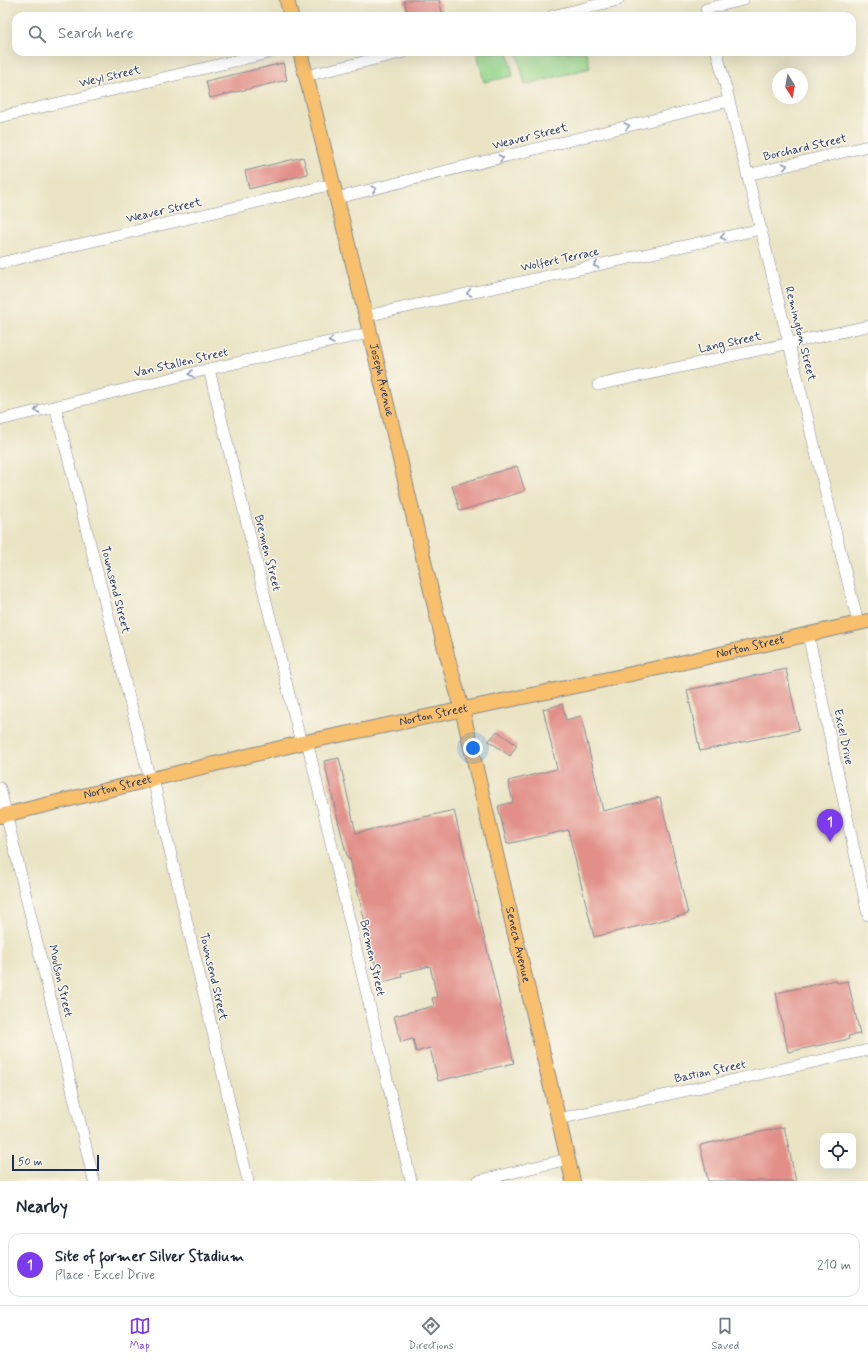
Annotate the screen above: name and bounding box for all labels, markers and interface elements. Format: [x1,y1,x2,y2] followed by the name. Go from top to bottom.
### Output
[12,12,856,56] search box
[26,23,48,45] icon: search
[58,24,134,44] text: Search here
[78,62,142,92] street label: Weyl Street
[772,68,808,104] north arrow
[491,120,569,154] street label: Weaver Street
[624,123,630,131] one-way arrow
[762,131,848,165] street label: Borchard Street
[497,154,504,162] one-way arrow
[782,163,788,171] one-way arrow
[371,185,378,193] one-way arrow
[125,195,203,227] street label: Weaver Street
[719,233,726,241] one-way arrow
[519,244,601,276] street label: Wolfert Terrace
[592,261,599,269] one-way arrow
[780,285,820,383] street label: Remington Street
[466,289,472,297] one-way arrow
[697,329,763,357] street label: Lang Street
[328,337,334,345] one-way arrow
[365,342,398,419] street label: Joseph Avenue
[132,344,230,382] street label: Van Stallen Street
[188,369,194,377] one-way arrow
[34,406,41,414] one-way arrow
[250,513,284,593] street label: Bremen Street
[96,545,134,635] street label: Townsend Street
[714,632,786,663] street label: Norton Street
[398,700,470,730] street label: Norton Street
[829,708,857,766] street label: Excel Drive
[463,738,483,758] your location
[82,771,154,803] street label: Norton Street
[817,809,843,842] pin: 1
[501,905,534,985] street label: Seneca Avenue
[355,918,389,998] street label: Bremen Street
[195,932,231,1022] street label: Townsend Street
[44,943,76,1019] street label: Moulson Street
[673,1057,748,1087] street label: Bastian Street
[820,1133,856,1169] map controls
[820,1133,856,1169] button: locate
[12,1153,99,1172] scale bar
[18,1155,43,1169] text: 50 m
[16,1196,68,1218] text: Nearby
[55,1247,244,1267] text: Site of former Silver Stadium
[27,1257,33,1274] text: 1
[817,1257,851,1274] text: 210 m
[55,1267,155,1284] text: Place · Excel Drive
[129,1315,151,1353] tab: Map
[408,1315,454,1353] tab: Directions
[711,1315,739,1353] tab: Saved

